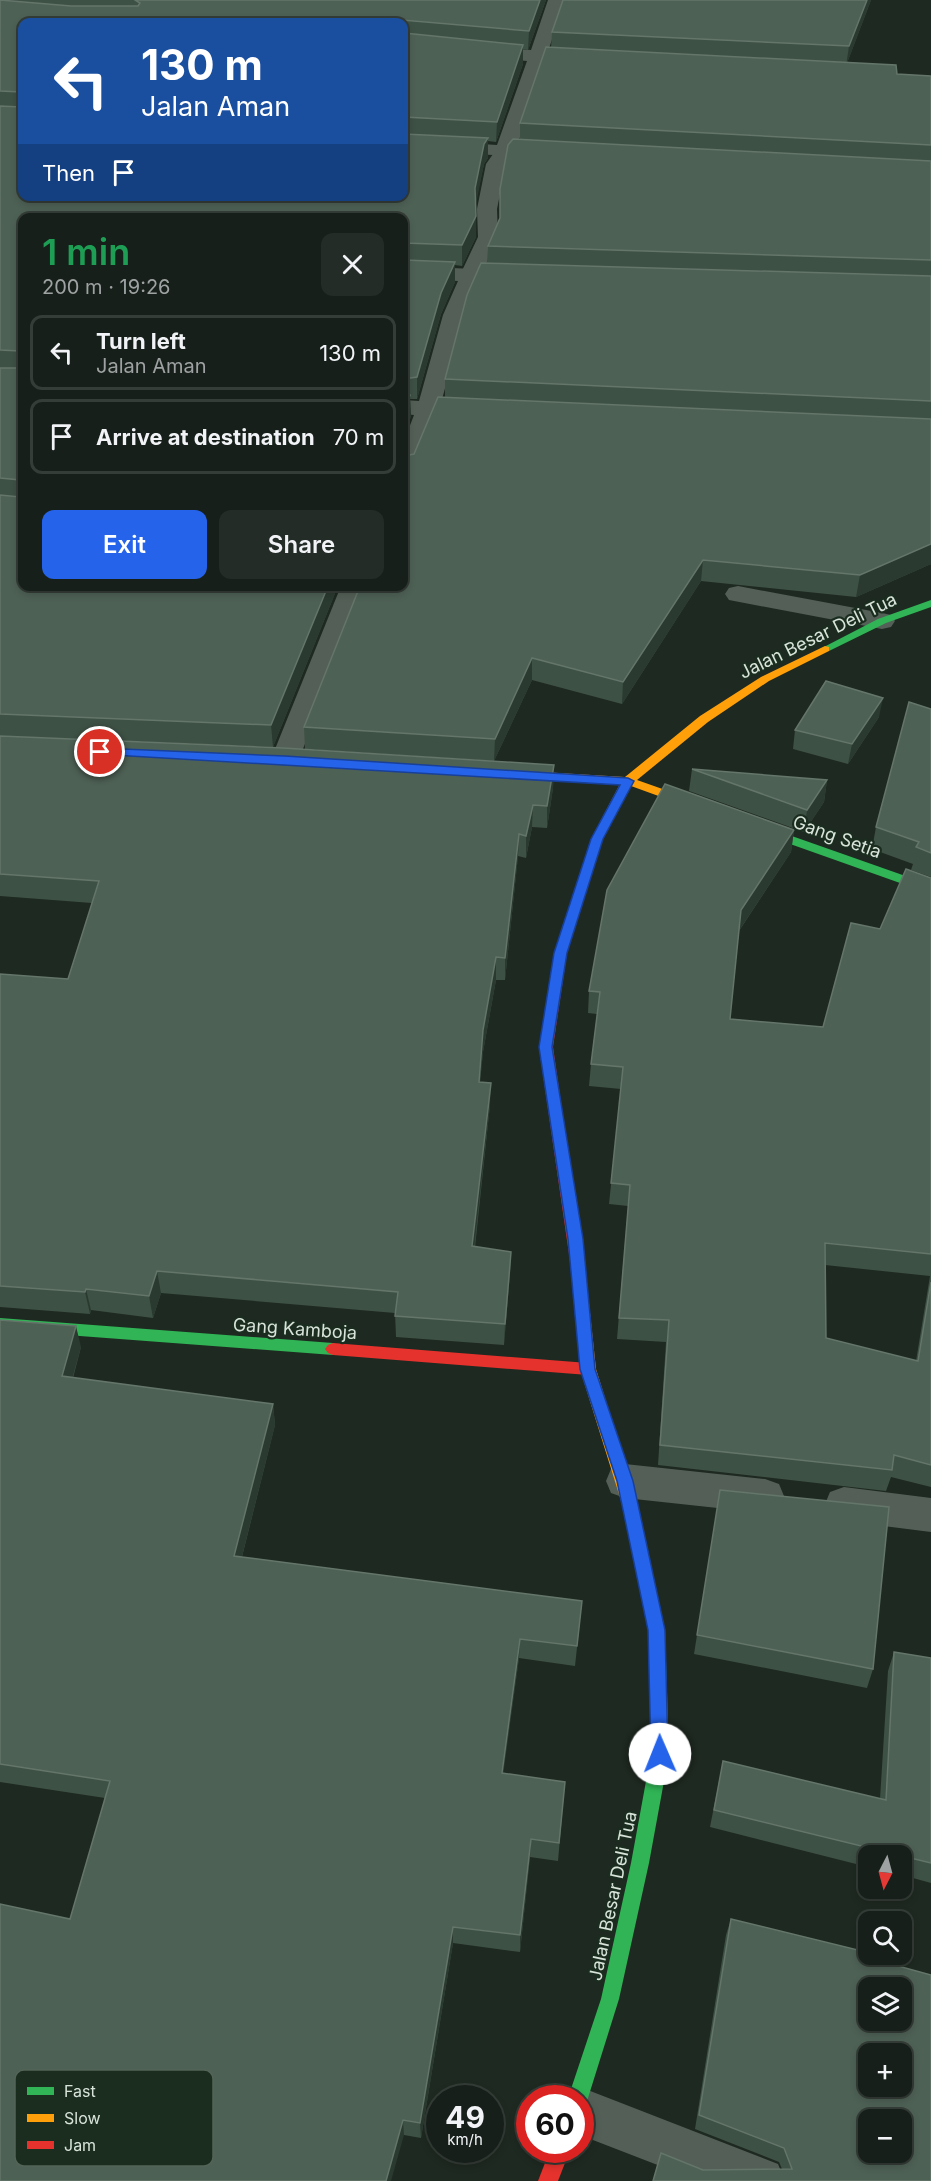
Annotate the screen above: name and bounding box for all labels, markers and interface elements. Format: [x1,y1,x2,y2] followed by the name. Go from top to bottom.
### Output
[141,39,263,90] text: 130 m
[42,42,120,120] icon: left
[141,90,290,123] text: Jalan Aman
[107,156,140,189] icon: arrive
[42,160,95,186] text: Then
[42,230,130,274] text: 1 min
[321,233,384,296] button: close
[42,275,171,299] text: 200 m · 19:26
[96,328,186,354] text: Turn left
[45,336,78,369] icon: left
[319,340,381,366] text: 130 m
[96,354,207,378] text: Jalan Aman
[45,420,78,453] icon: arrive
[96,424,315,450] text: Arrive at destination
[333,424,384,450] text: 70 m
[42,510,207,579] button: Exit
[219,510,384,579] button: Share
[736,588,900,683] street label: Jalan Besar Deli Tua
[74,726,125,777] pin
[83,735,116,768] icon: arrive
[790,811,884,862] street label: Gang Setia
[232,1314,358,1343] street label: Gang Kamboja
[628,1722,692,1786] position arrow
[584,1809,641,1982] street label: Jalan Besar Deli Tua
[858,1845,912,1899] north arrow
[858,1845,912,2163] map controls
[858,1911,912,1965] button: search
[858,1977,912,2031] button: layers
[858,2043,912,2097] button: +
[15,2070,213,2166] legend
[64,2081,96,2101] text: Fast
[516,2085,594,2163] speed limit sign: 60
[445,2099,485,2135] text: 49
[64,2108,101,2128] text: Slow
[858,2109,912,2163] button: −
[447,2130,483,2149] text: km/h
[64,2135,96,2155] text: Jam

